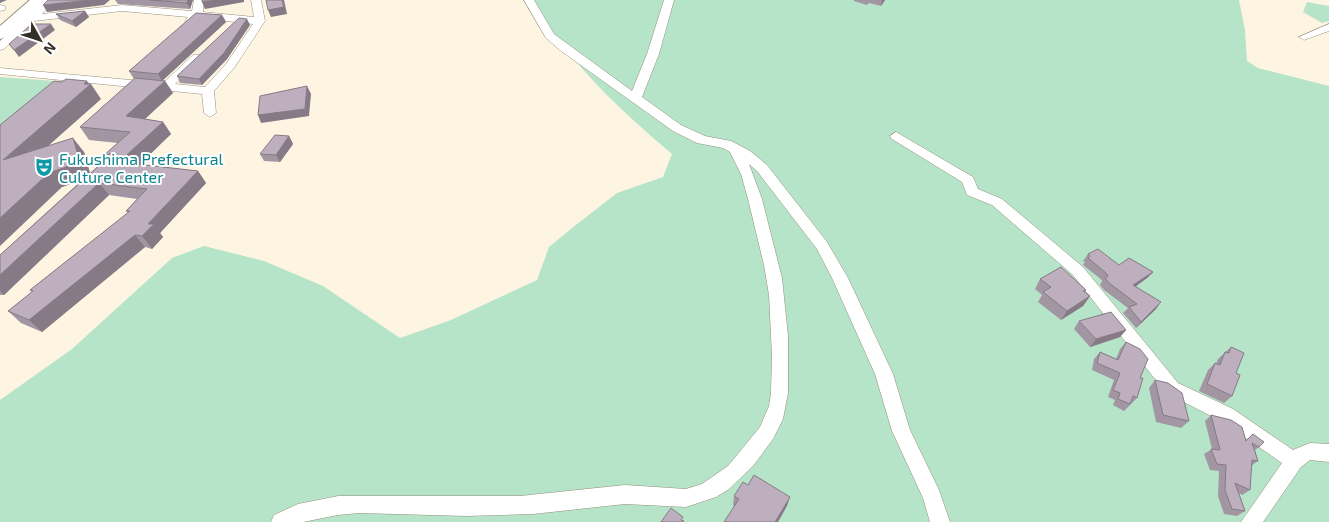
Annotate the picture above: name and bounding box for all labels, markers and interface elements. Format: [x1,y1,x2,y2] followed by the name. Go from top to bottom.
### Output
[15,15,65,65] north arrow
[41,39,60,58] text: N
[59,149,224,186] place label: Fukushima Prefectural Culture Center
[33,156,55,178] theatre icon: Fukushima Prefectural Culture Center

